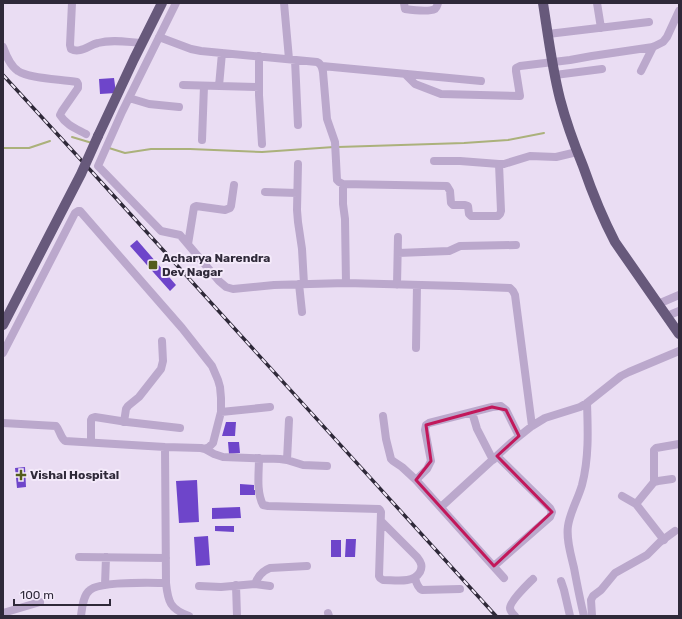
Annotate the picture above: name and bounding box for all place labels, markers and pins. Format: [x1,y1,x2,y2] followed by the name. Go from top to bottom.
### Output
[162,251,270,279] place label: Acharya Narendra Dev Nagar
[147,259,159,271] marker: Acharya Narendra Dev Nagar
[30,468,119,482] place label: Vishal Hospital
[15,469,27,481] marker: Vishal Hospital

